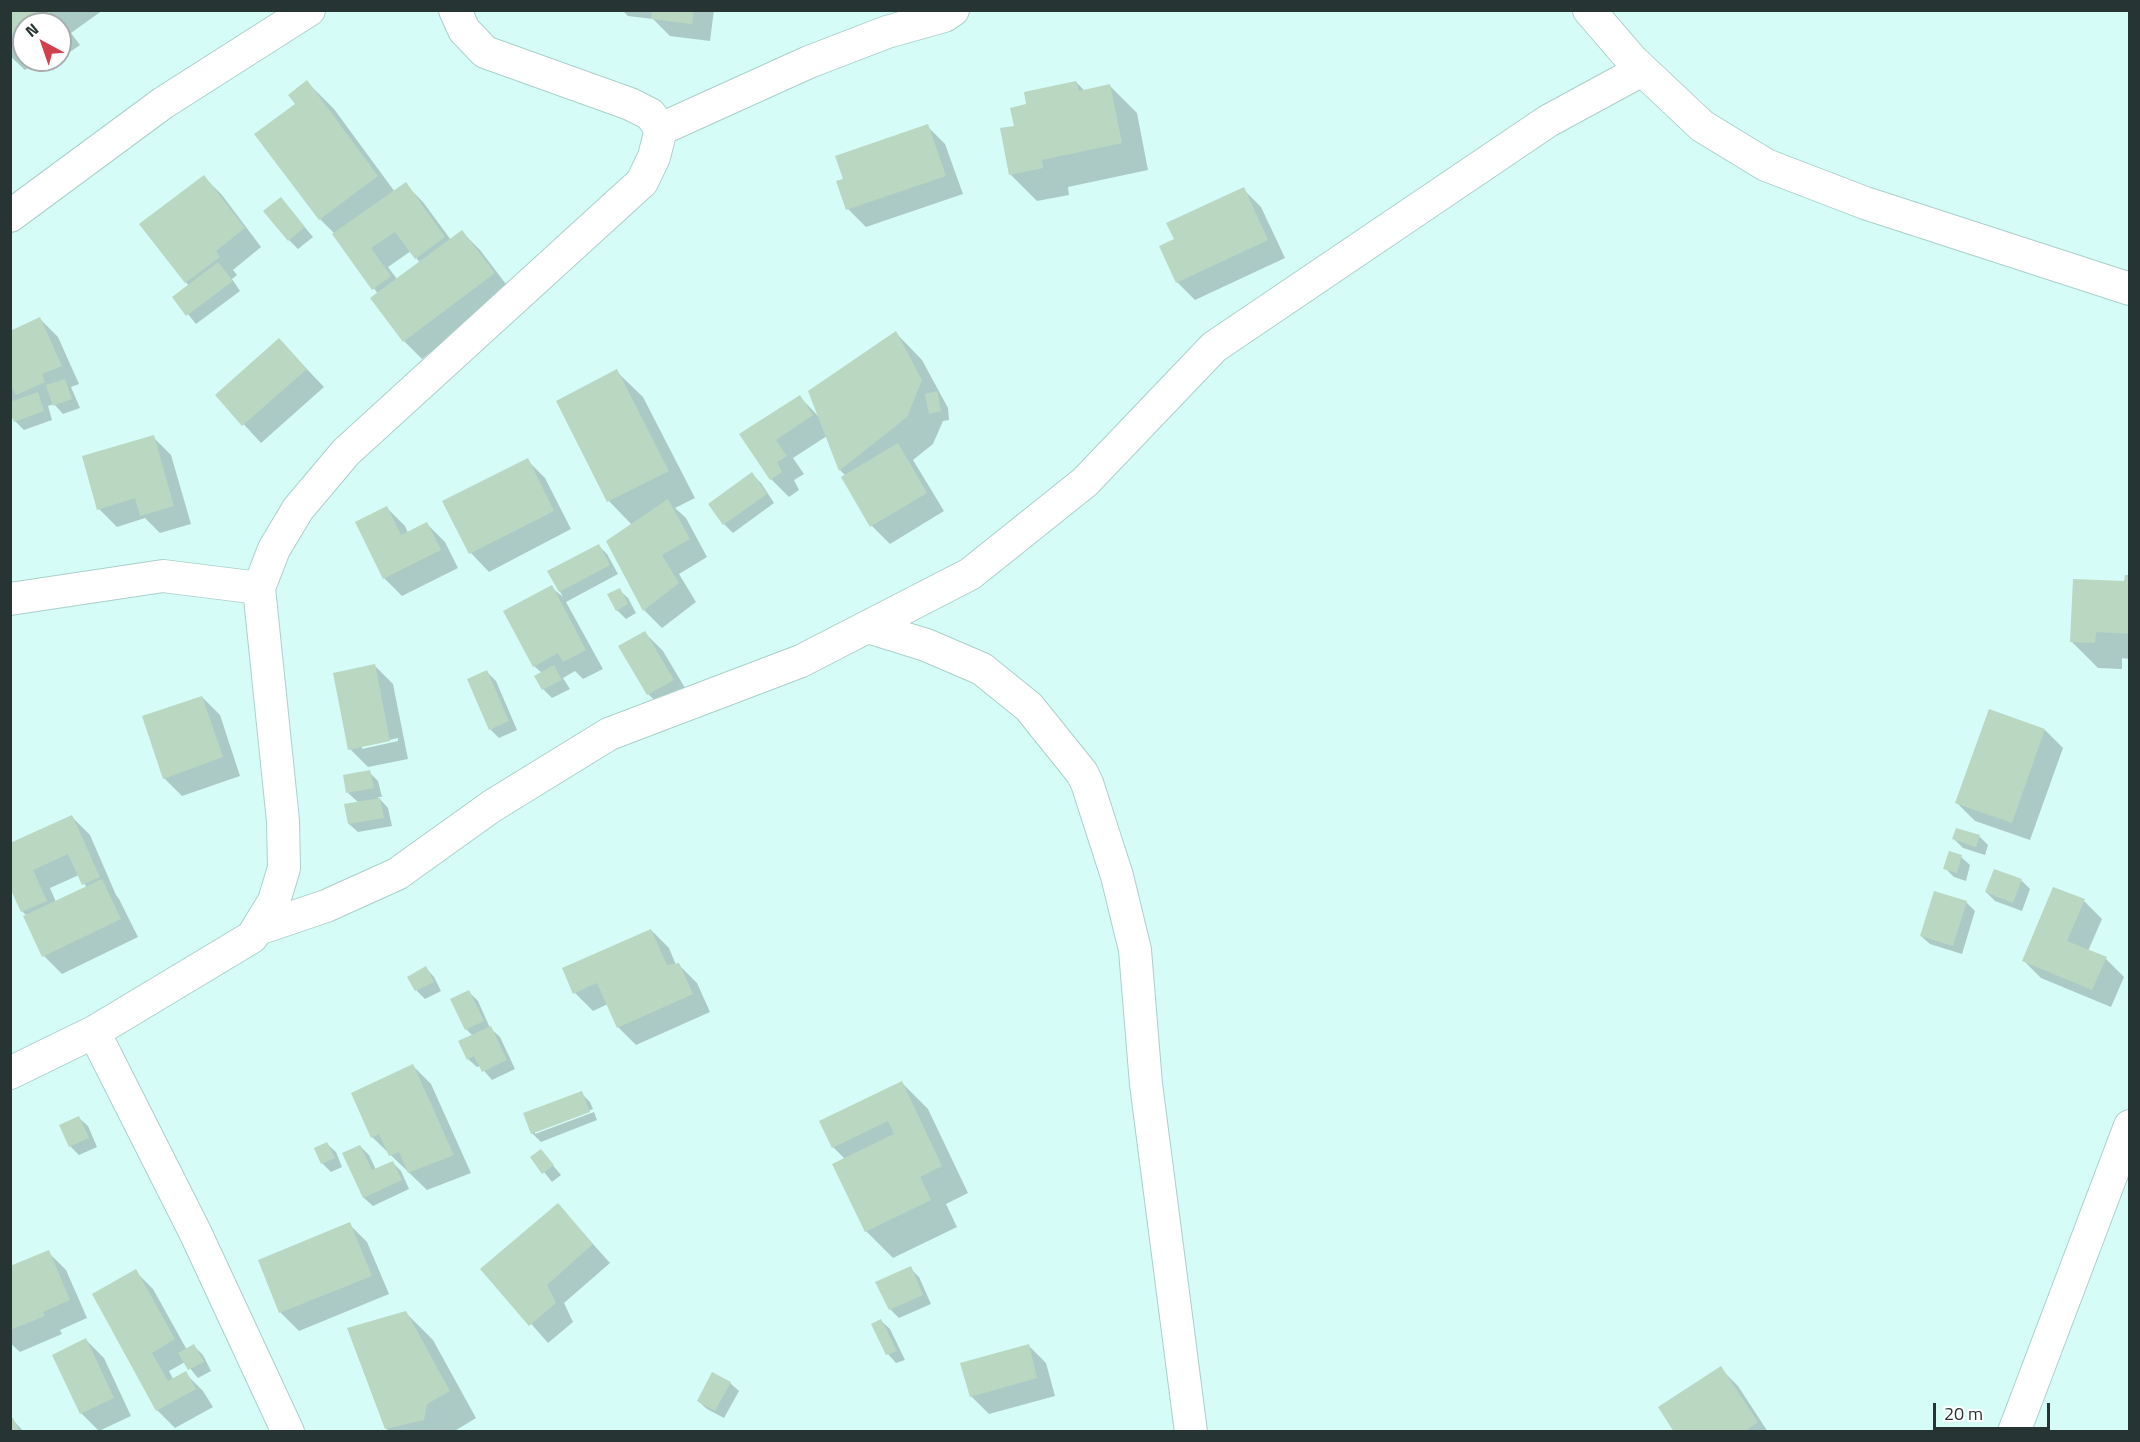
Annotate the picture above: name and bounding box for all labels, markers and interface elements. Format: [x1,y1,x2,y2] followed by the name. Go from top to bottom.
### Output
[12,12,72,72] north arrow
[20,17,44,43] text: N
[1936,1391,2053,1429] scale bar
[1944,1400,1983,1427] text: 20 m

